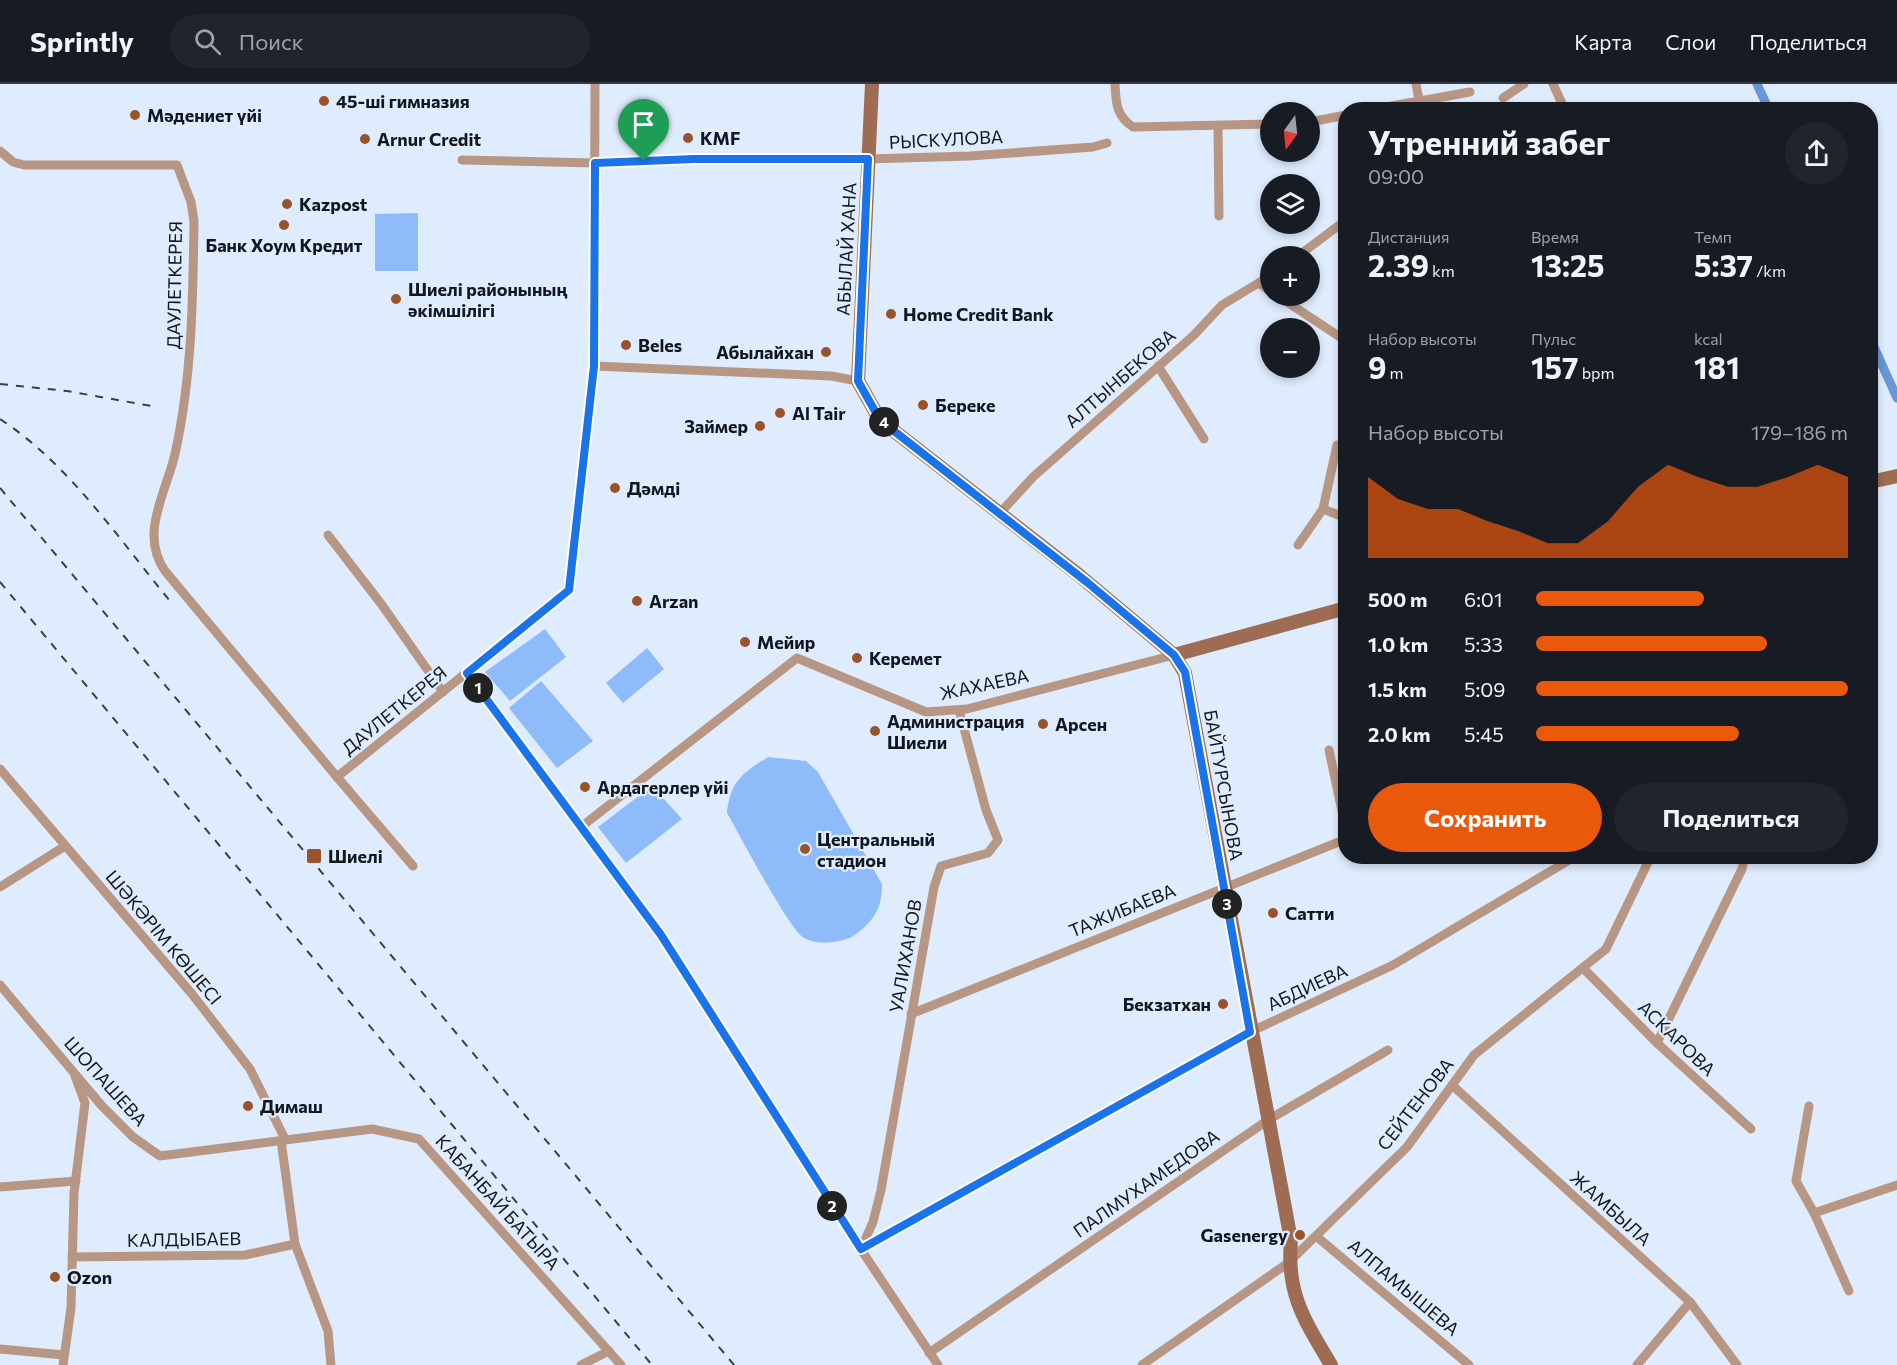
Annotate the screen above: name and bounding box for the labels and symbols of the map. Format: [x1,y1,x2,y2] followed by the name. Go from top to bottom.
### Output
[336,90,470,112] place label: 45-ші гимназия
[317,94,331,108] marker: 45-ші гимназия
[618,99,669,161] pin
[1260,102,1320,162] north arrow
[147,104,262,126] place label: Мәдениет үйі
[128,108,142,122] marker: Мәдениет үйі
[888,125,1004,153] street label: РЫСКУЛОВА
[700,127,740,149] place label: KMF
[377,128,481,150] place label: Arnur Credit
[681,131,695,145] marker: KMF
[358,132,372,146] marker: Arnur Credit
[832,182,860,316] street label: АБЫЛАЙ ХАНА
[299,193,368,215] place label: Kazpost
[280,197,294,211] marker: Kazpost
[277,218,291,232] marker: Банк Хоум Кредит
[162,221,186,349] street label: ДАУЛЕТКЕРЕЯ
[206,234,363,256] place label: Банк Хоум Кредит
[408,278,567,321] place label: Шиелі районының әкімшілігі
[389,292,403,306] marker: Шиелі районының әкімшілігі
[903,303,1054,325] place label: Home Credit Bank
[884,307,898,321] marker: Home Credit Bank
[1060,324,1180,432] street label: АЛТЫНБЕКОВА
[638,334,682,356] place label: Beles
[619,338,633,352] marker: Beles
[716,341,814,363] place label: Абылайхан
[819,345,833,359] marker: Абылайхан
[935,394,996,416] place label: Береке
[916,398,930,412] marker: Береке
[792,402,846,424] place label: Al Tair
[773,406,787,420] marker: Al Tair
[869,407,899,437] pin: 4
[684,415,748,437] place label: Займер
[753,419,767,433] marker: Займер
[627,477,680,499] place label: Дәмді
[608,481,622,495] marker: Дәмді
[649,590,699,612] place label: Arzan
[630,594,644,608] marker: Arzan
[757,631,815,653] place label: Мейир
[738,635,752,649] marker: Мейир
[869,647,942,669] place label: Керемет
[850,651,864,665] marker: Керемет
[337,661,451,759] street label: ДАУЛЕТКЕРЕЯ
[938,664,1030,704] street label: ЖАХАЕВА
[463,673,493,703] pin: 1
[1200,708,1248,862] street label: БАЙТУРСЫНОВА
[887,710,1024,753] place label: Администрация Шиели
[1055,713,1107,735] place label: Арсен
[1036,717,1050,731] marker: Арсен
[868,724,882,738] marker: Администрация Шиели
[597,776,728,798] place label: Ардагерлер үйі
[578,780,592,794] marker: Ардагерлер үйі
[817,828,935,871] place label: Центральный стадион
[798,842,812,856] marker: Центральный стадион
[328,845,383,867] place label: Шиелі
[305,847,323,865] marker: Шиелі
[101,865,227,1009] street label: ШӘКӘРІМ КӨШЕСІ
[1066,879,1178,941] street label: ТАЖИБАЕВА
[1212,889,1242,919] pin: 3
[884,898,926,1014] street label: УАЛИХАНОВ
[1285,902,1335,924] place label: Сатти
[1266,906,1280,920] marker: Сатти
[1263,959,1351,1015] street label: АБДИЕВА
[1123,993,1211,1015] place label: Бекзатхан
[1634,996,1720,1080] street label: АСКАРОВА
[1216,997,1230,1011] marker: Бекзатхан
[60,1032,152,1130] street label: ШОПАШЕВА
[1372,1053,1458,1155] street label: СЕЙТЕНОВА
[260,1095,323,1117] place label: Димаш
[241,1099,255,1113] marker: Димаш
[1069,1124,1223,1242] street label: ПАЛМУХАМЕДОВА
[431,1130,565,1274] street label: КАБАНБАЙ БАТЫРА
[1566,1166,1656,1250] street label: ЖАМБЫЛА
[817,1191,847,1221] pin: 2
[1200,1224,1288,1246] place label: Gasenergy
[127,1227,241,1251] street label: КАЛДЫБАЕВ
[1293,1228,1307,1242] marker: Gasenergy
[1344,1234,1464,1340] street label: АЛПАМЫШЕВА
[67,1266,112,1288] place label: Ozon
[48,1270,62,1284] marker: Ozon

